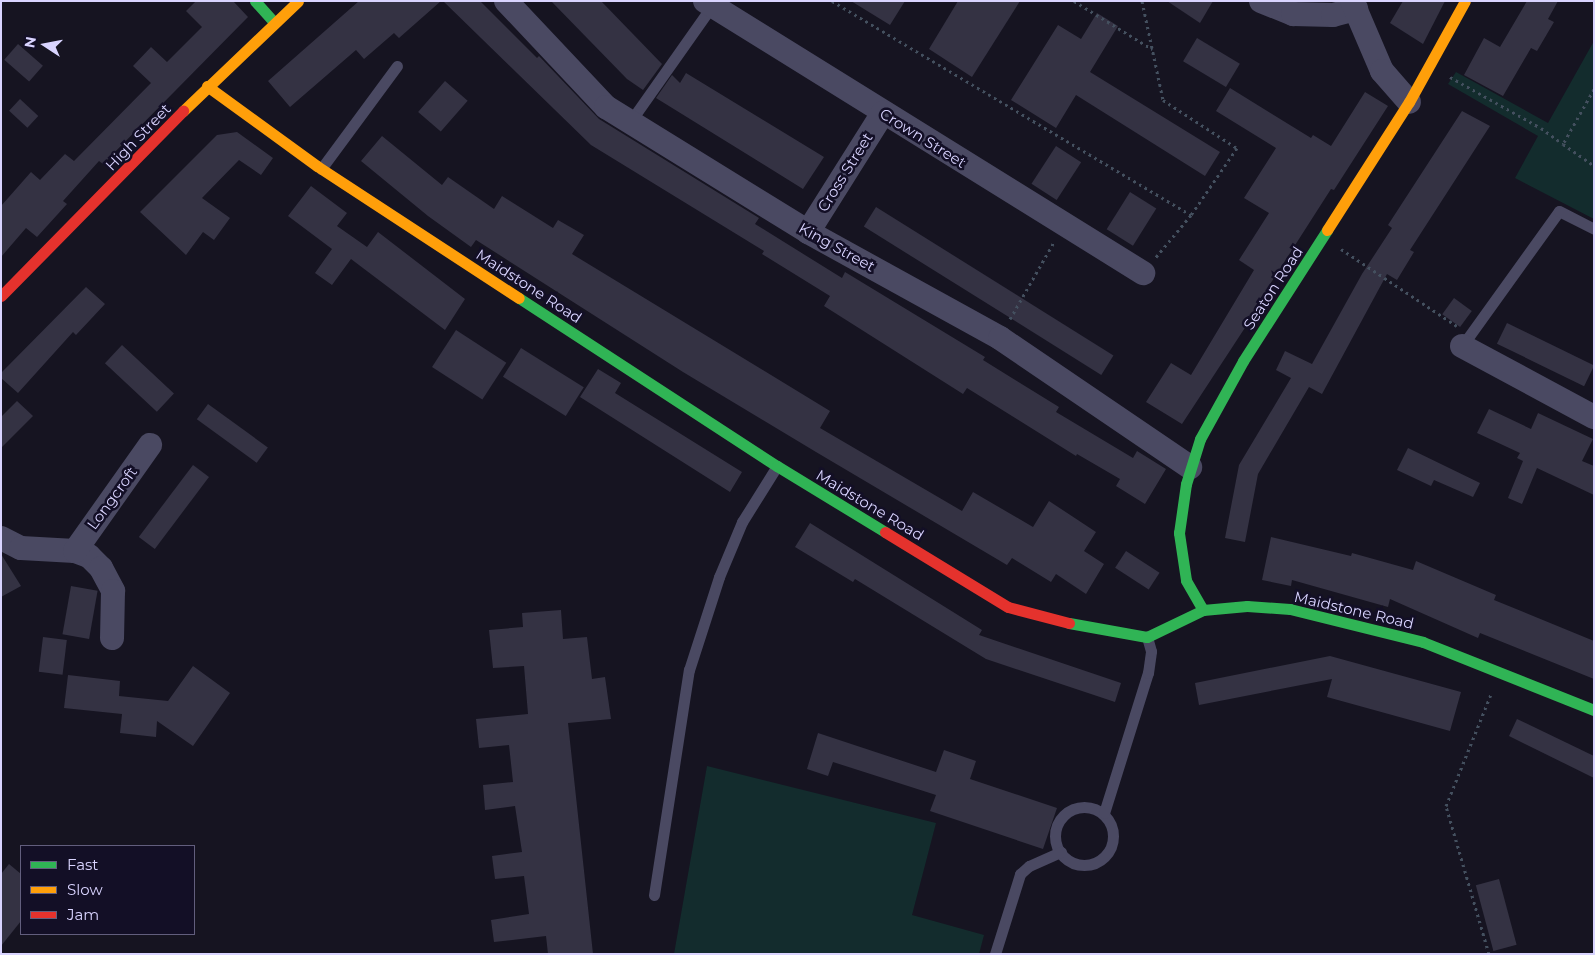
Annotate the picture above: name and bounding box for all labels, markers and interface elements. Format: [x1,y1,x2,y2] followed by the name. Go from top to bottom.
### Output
[20,20,70,70] north arrow
[20,35,40,49] text: N
[102,100,174,174] street label: High Street
[877,104,969,172] street label: Crown Street
[814,129,876,215] street label: Cross Street
[796,219,878,275] street label: King Street
[1239,243,1307,333] street label: Seaton Road
[473,245,585,327] street label: Maidstone Road
[83,463,141,533] street label: Longcroft
[813,466,927,544] street label: Maidstone Road
[1292,587,1416,633] street label: Maidstone Road
[20,845,195,935] legend
[67,855,98,874] text: Fast
[67,880,103,899] text: Slow
[67,905,99,924] text: Jam

